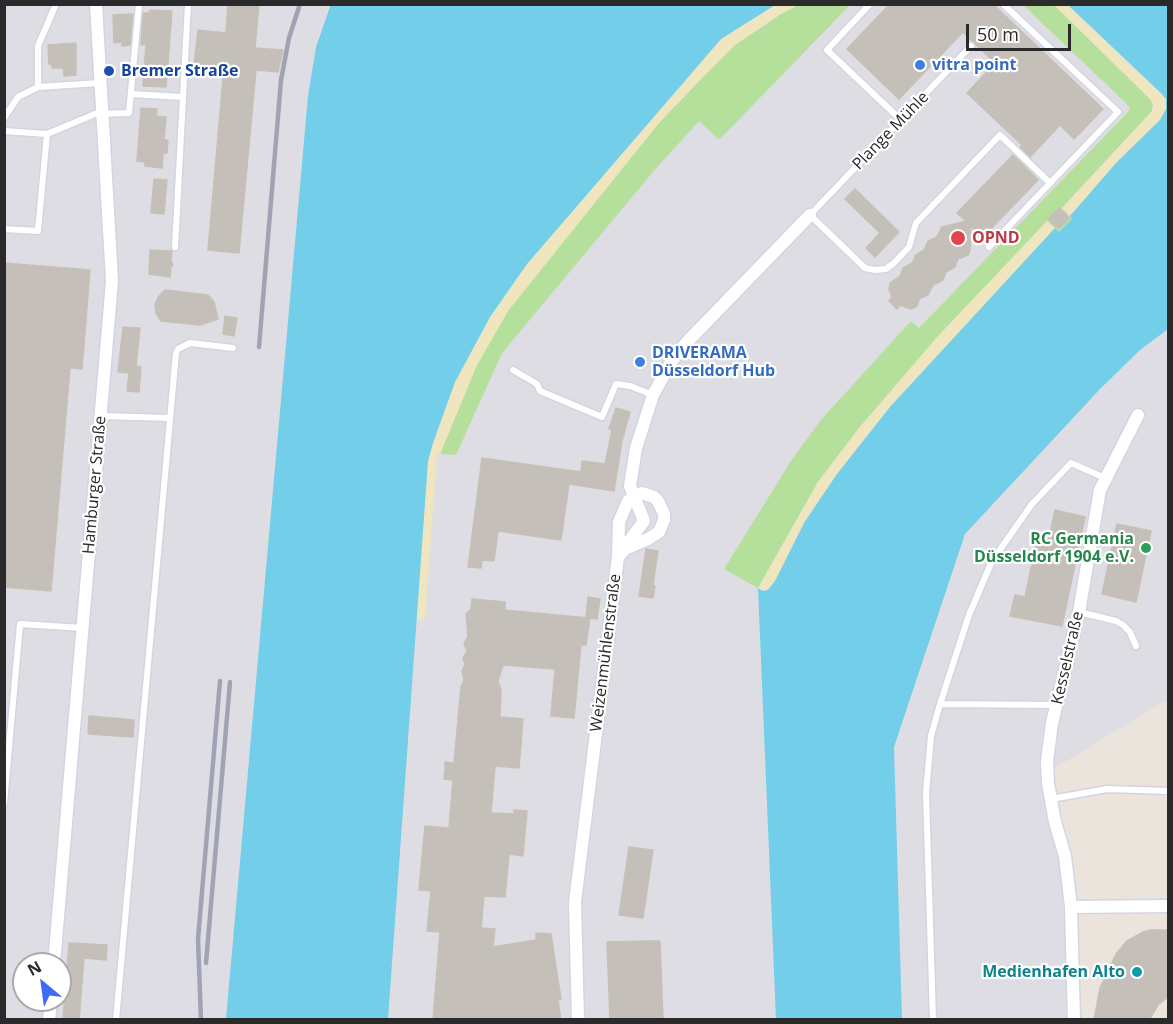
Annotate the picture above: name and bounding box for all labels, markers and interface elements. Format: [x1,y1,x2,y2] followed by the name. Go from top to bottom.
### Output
[969,12,1074,50] scale bar
[977,22,1019,46] text: 50 m
[932,55,1016,75] place label: vitra point
[913,58,927,72] marker: vitra point
[121,61,239,81] place label: Bremer Straße
[102,64,116,78] marker: Bremer Straße
[849,88,933,174] street label: Plange Mühle
[972,228,1020,248] place label: OPND
[949,229,967,247] marker: OPND
[652,343,775,381] place label: DRIVERAMA Düsseldorf Hub
[633,355,647,369] marker: DRIVERAMA Düsseldorf Hub
[79,415,111,555] street label: Hamburger Straße
[974,529,1134,567] place label: RC Germania Düsseldorf 1904 e.V.
[1139,541,1153,555] marker: RC Germania Düsseldorf 1904 e.V.
[587,573,625,733] street label: Weizenmühlenstraße
[1048,610,1088,706] street label: Kesselstraße
[12,952,72,1012] north arrow
[23,955,45,981] text: N
[982,962,1125,982] place label: Medienhafen Alto
[1130,965,1144,979] marker: Medienhafen Alto

